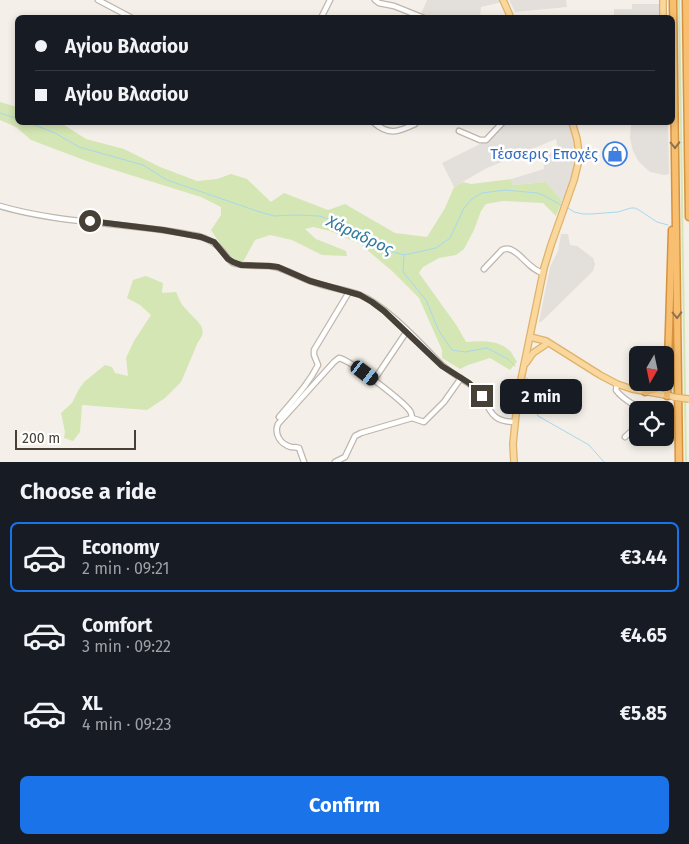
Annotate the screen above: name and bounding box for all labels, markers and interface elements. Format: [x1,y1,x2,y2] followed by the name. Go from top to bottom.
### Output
[65,35,189,58] text: Αγίου Βλασίου
[65,83,189,106] text: Αγίου Βλασίου
[602,141,628,167] shop icon: Τέσσερις Εποχές
[670,141,680,149] one-way arrow
[490,145,598,163] place label: Τέσσερις Εποχές
[79,210,101,232] route start
[323,211,397,259] water label: Χάραδρος
[672,312,682,319] one-way arrow
[629,346,674,391] north arrow
[629,346,674,446] map controls
[348,358,381,388] car
[500,378,582,414] callout: 2 min
[471,385,493,407] route end
[521,387,561,406] text: 2 min
[629,401,674,446] button: locate
[15,427,136,450] scale bar
[22,430,60,447] text: 200 m
[20,478,156,505] text: Choose a ride
[22,535,67,580] icon: car
[82,536,159,559] text: Economy
[620,546,667,569] text: €3.44
[82,559,170,578] text: 2 min · 09:21
[22,613,67,658] icon: car
[82,614,152,637] text: Comfort
[620,624,667,647] text: €4.65
[82,637,171,656] text: 3 min · 09:22
[22,691,67,736] icon: car
[82,692,103,715] text: XL
[620,702,667,725] text: €5.85
[82,715,172,734] text: 4 min · 09:23
[20,776,669,834] button: Confirm

